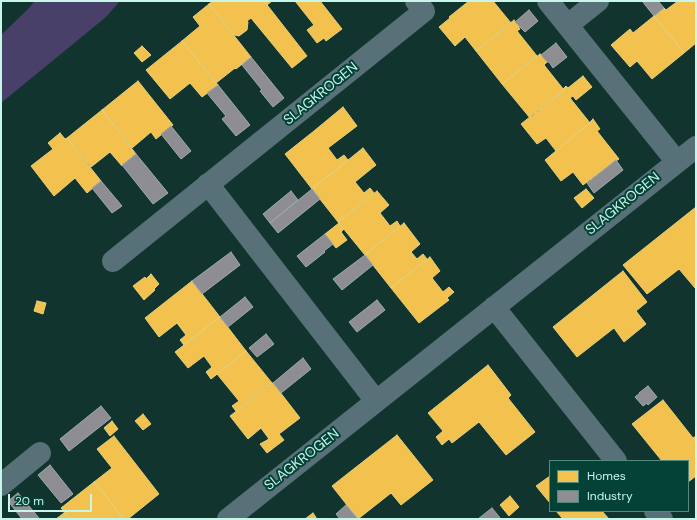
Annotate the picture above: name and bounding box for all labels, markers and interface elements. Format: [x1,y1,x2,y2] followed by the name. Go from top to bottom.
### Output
[281,59,361,129] street label: SLAGKROGEN
[583,169,663,239] street label: SLAGKROGEN
[261,426,343,494] street label: SLAGKROGEN
[549,460,689,512] legend
[587,468,626,484] text: Homes
[10,486,94,512] scale bar
[587,488,633,504] text: Industry
[15,493,44,509] text: 20 m

